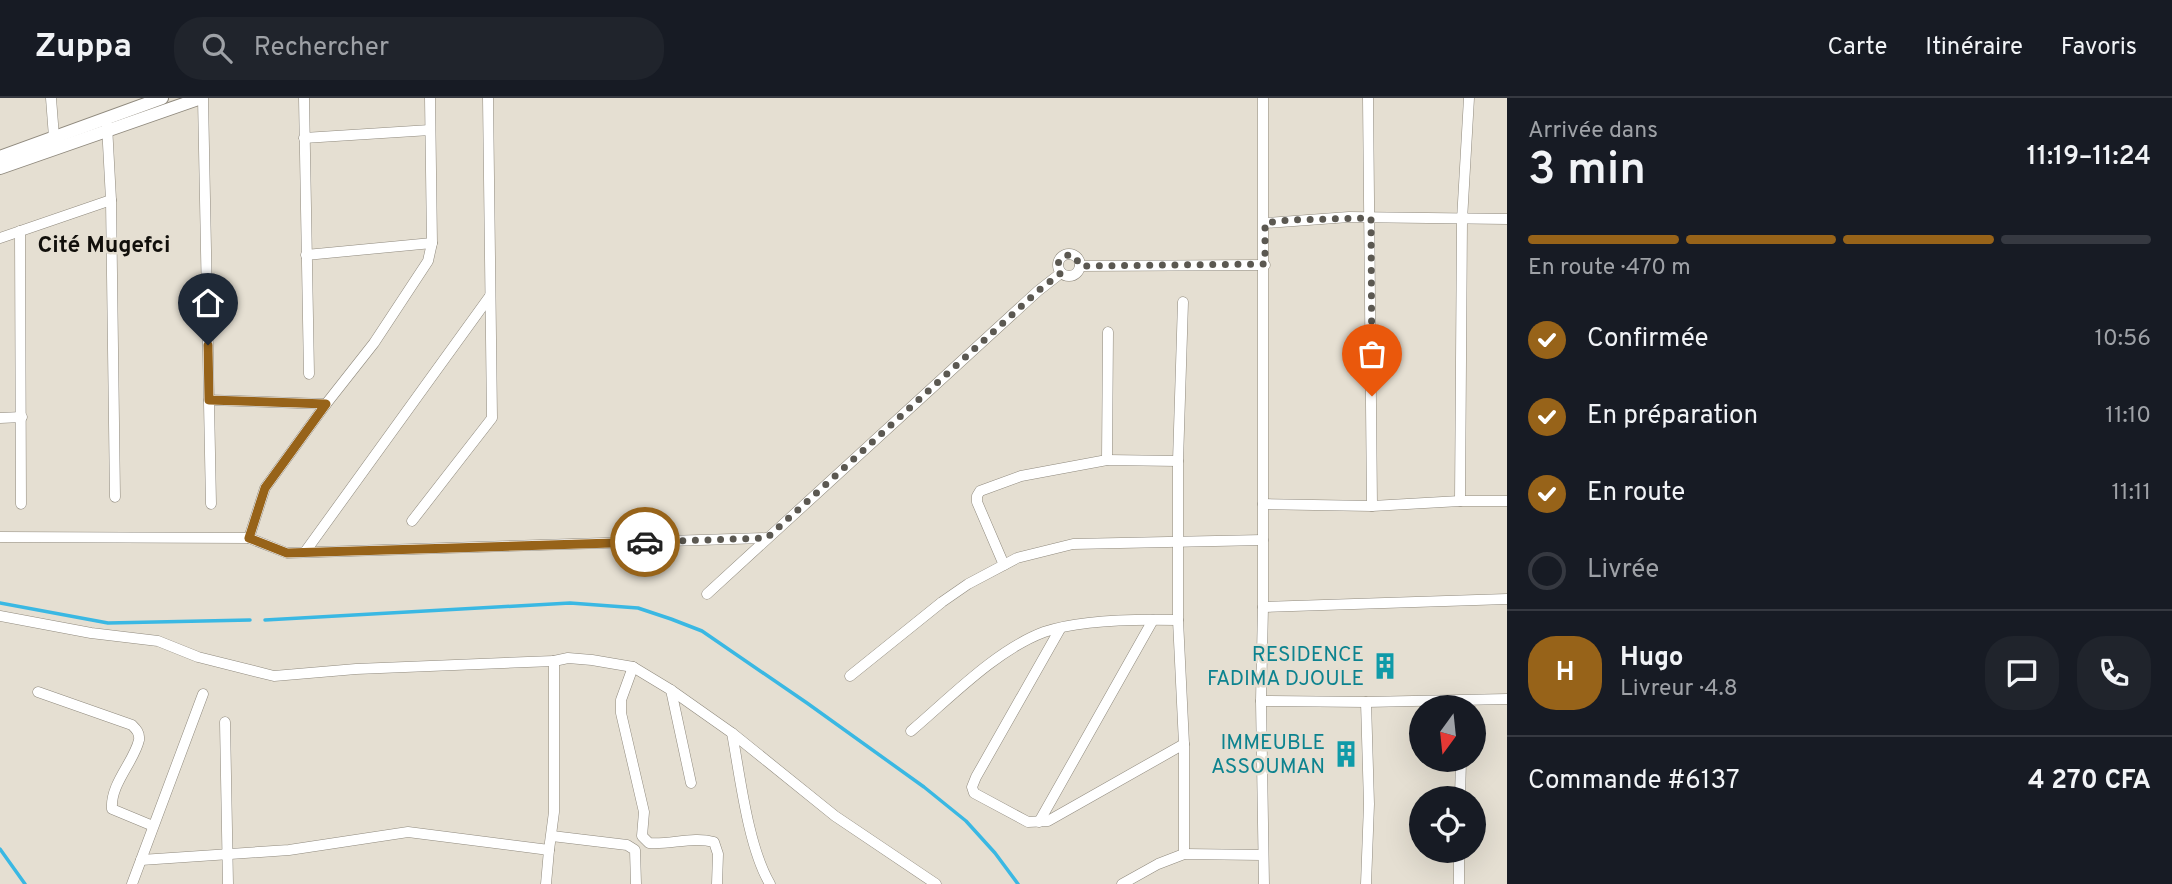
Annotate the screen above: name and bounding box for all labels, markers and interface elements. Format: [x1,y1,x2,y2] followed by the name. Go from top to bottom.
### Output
[174,17,664,80] search box
[35,27,132,69] text: Zuppa
[198,29,236,67] icon: search
[254,32,389,65] text: Rechercher
[1827,33,1887,63] text: Carte
[1925,33,2023,63] text: Itinéraire
[2061,33,2137,63] text: Favoris
[1528,117,1658,146] text: Arrivée dans
[2027,141,2151,174] text: 11:19–11:24
[1528,142,1646,201] text: 3 min
[37,232,171,261] district label: Cité Mugefci
[1528,254,1691,283] text: En route · 470 m
[178,273,238,345] pin
[189,284,227,322] icon: home
[1528,321,1566,359] icon: check
[1587,323,1709,356] text: Confirmée
[1342,324,1402,396] pin
[2094,325,2151,354] text: 10:56
[1353,335,1391,373] icon: bag
[1528,398,1566,436] icon: check
[1587,400,1758,433] text: En préparation
[2105,402,2151,431] text: 11:10
[1528,475,1566,513] icon: check
[1587,477,1685,510] text: En route
[2112,479,2151,508] text: 11:11
[610,507,680,577] courier
[626,523,664,561] icon: car
[1587,554,1659,587] text: Livrée
[1985,636,2059,710] button: chat
[2077,636,2151,710] button: phone
[1207,642,1364,693] place label: RESIDENCE FADIMA DJOULE
[1620,642,1683,675] text: Hugo
[1370,651,1400,681] building icon: RESIDENCE FADIMA DJOULE
[1556,657,1574,690] text: H
[1620,675,1738,704] text: Livreur · 4.8
[1409,695,1486,772] north arrow
[1409,695,1486,863] map controls
[1211,730,1325,781] place label: IMMEUBLE ASSOUMAN
[1331,739,1361,769] building icon: IMMEUBLE ASSOUMAN
[1528,765,1740,798] text: Commande #6137
[2028,765,2151,798] text: 4 270 CFA
[1409,786,1486,863] button: locate

